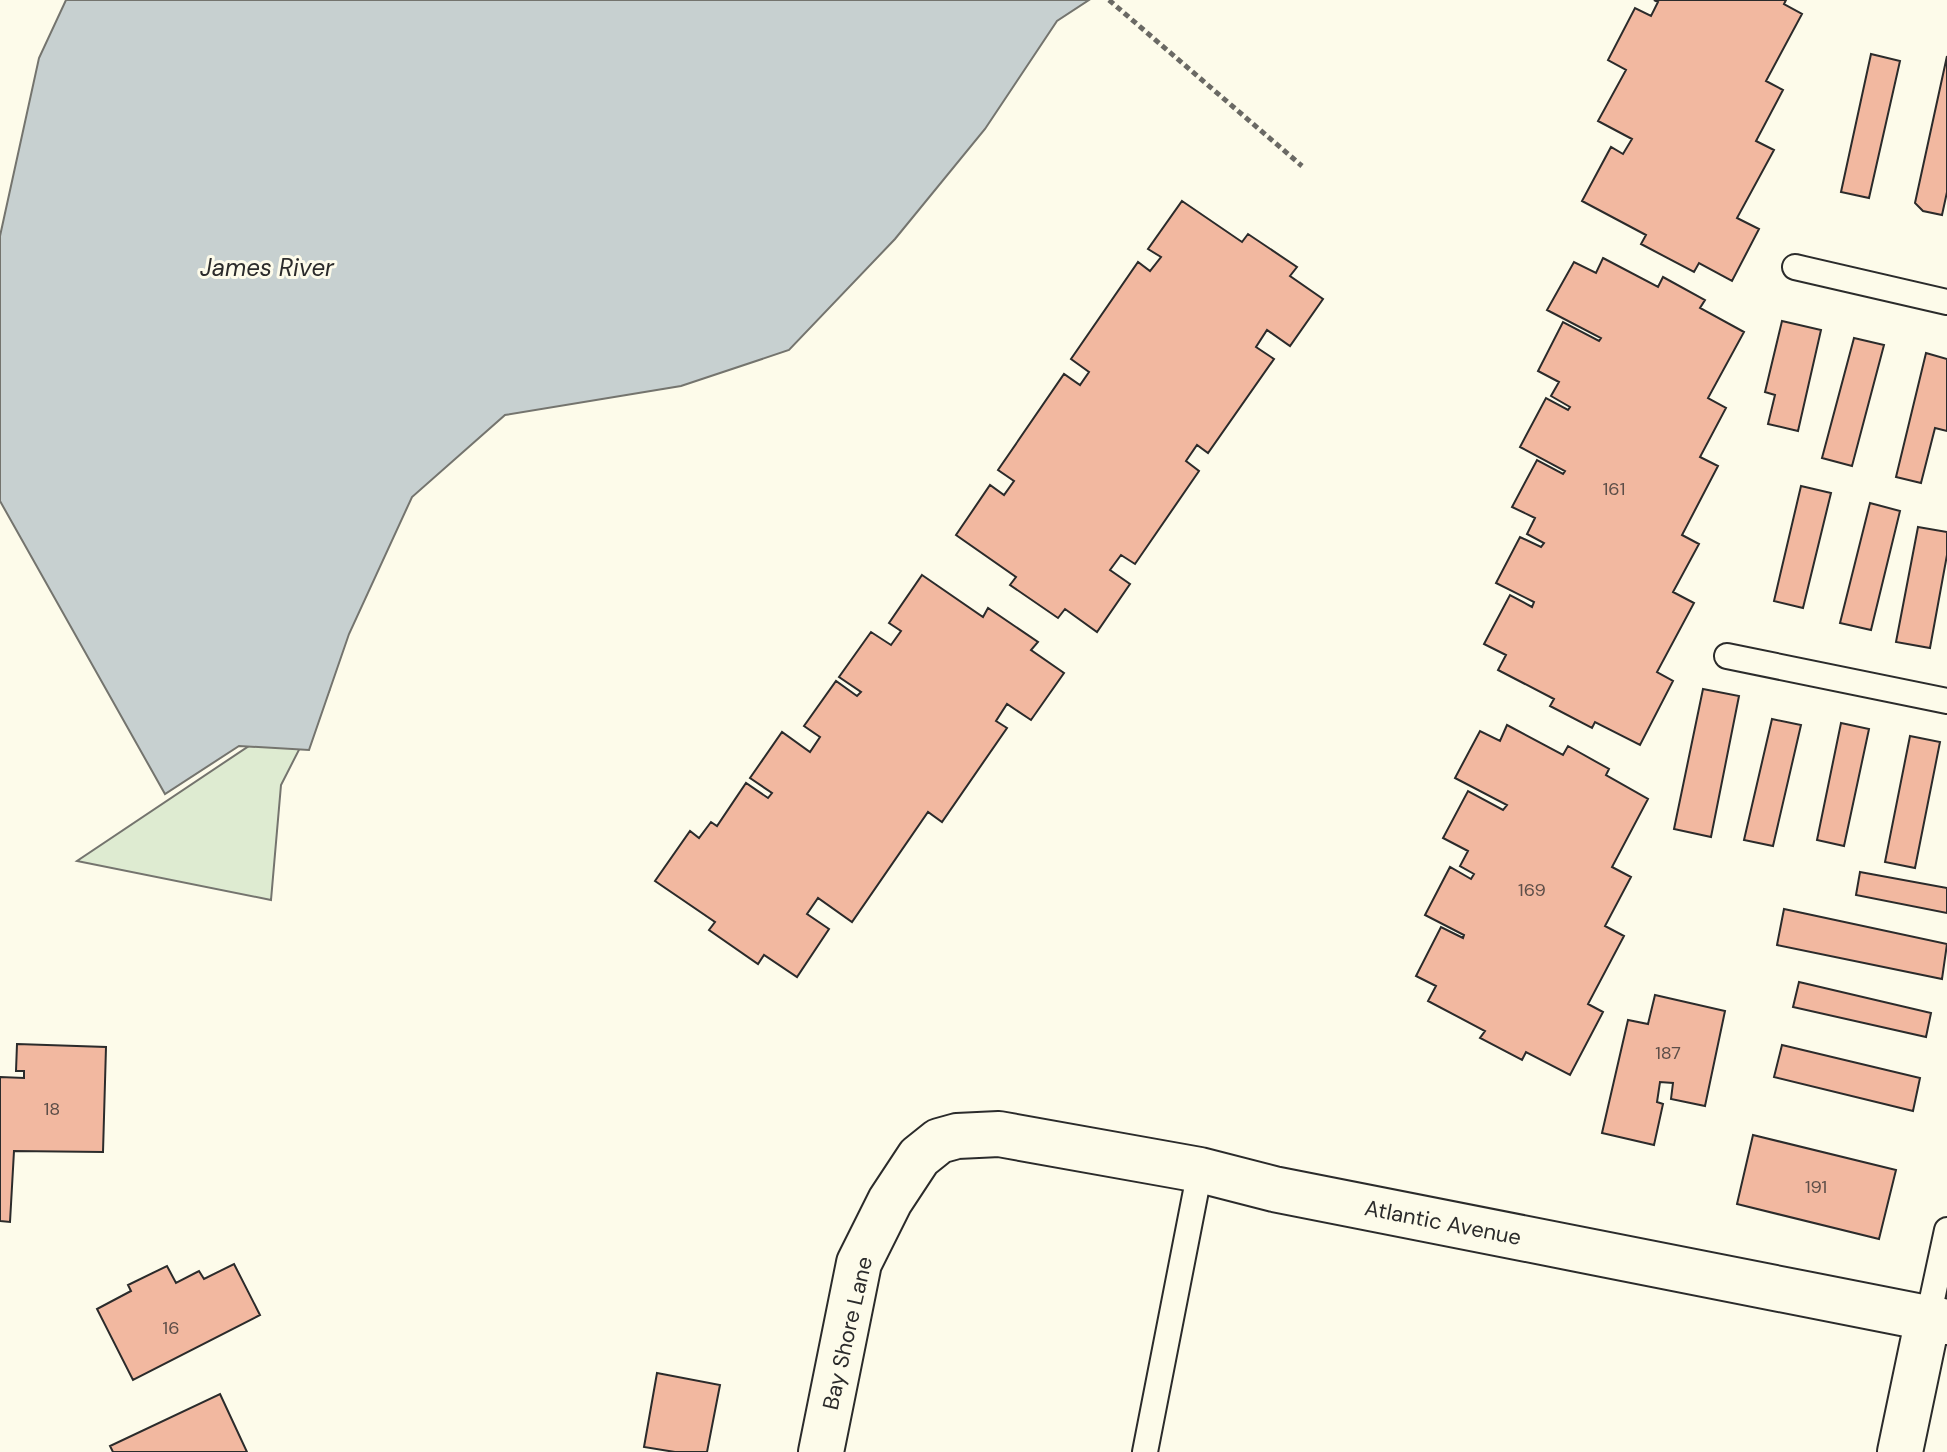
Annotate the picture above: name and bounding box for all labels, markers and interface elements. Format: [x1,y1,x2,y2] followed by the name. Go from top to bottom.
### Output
[200,252,335,283] water label: James River
[1603,477,1625,501] house number: 161
[1518,878,1546,902] house number: 169
[1655,1041,1681,1065] house number: 187
[44,1097,60,1121] house number: 18
[1805,1175,1827,1199] house number: 191
[1362,1193,1524,1252] street label: Atlantic Avenue
[816,1254,879,1412] street label: Bay Shore Lane
[163,1316,179,1340] house number: 16

